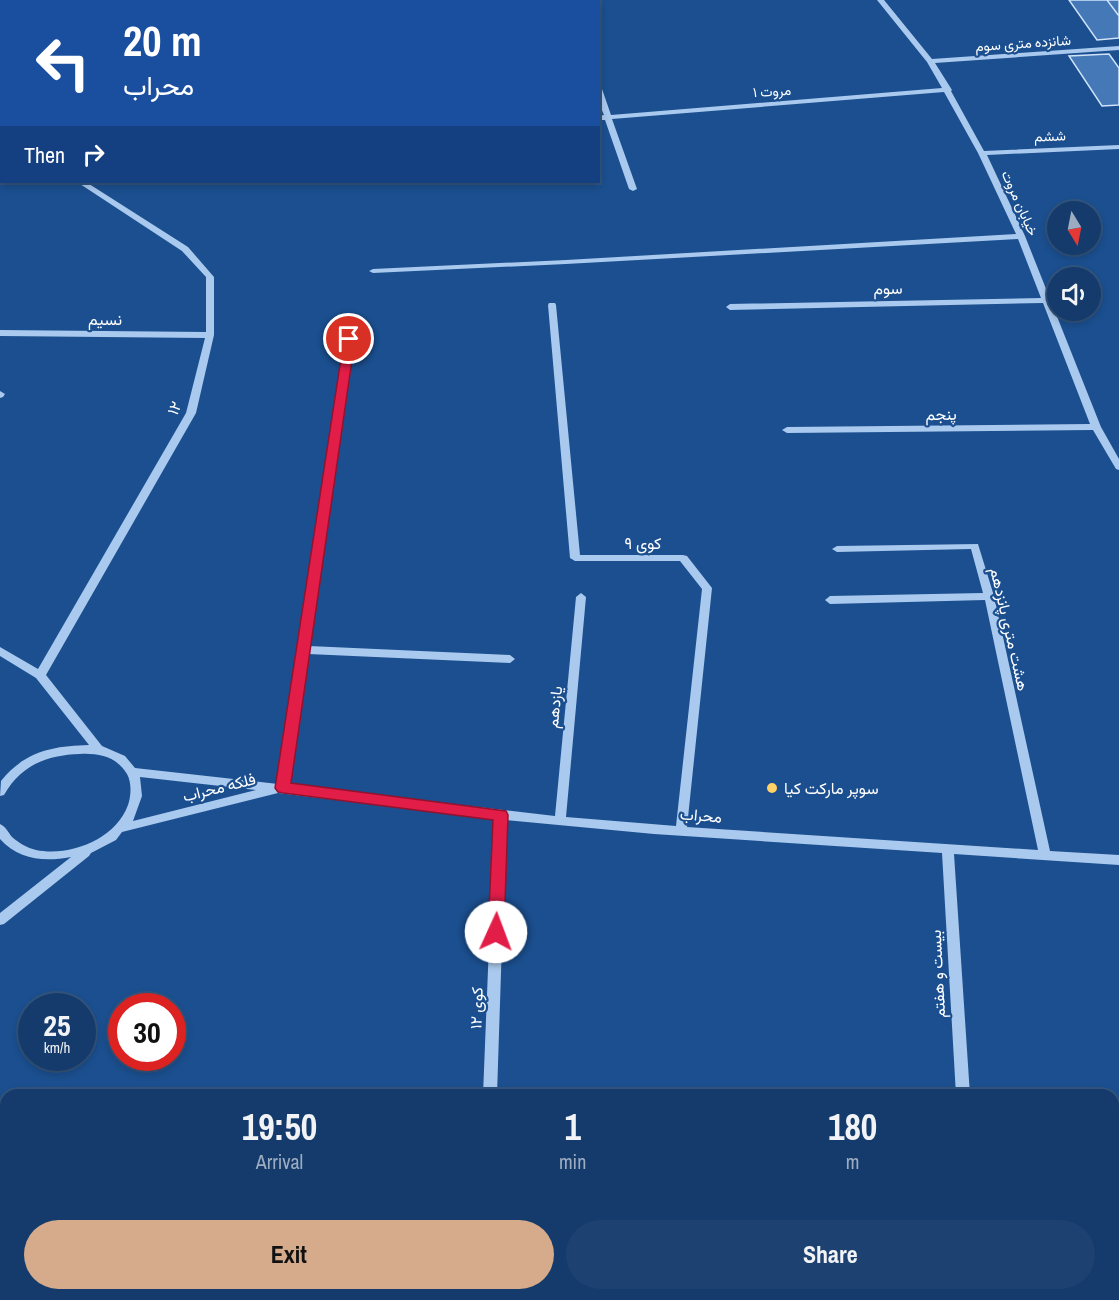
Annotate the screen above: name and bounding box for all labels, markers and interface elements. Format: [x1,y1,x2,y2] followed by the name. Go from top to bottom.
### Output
[123,13,202,69] text: 20 m
[24,24,102,102] icon: left
[974,31,1072,55] street label: شانزده متری سوم
[123,67,194,103] text: محراب
[752,81,792,101] street label: مروت ۱
[1034,126,1066,146] street label: ششم
[77,138,110,171] icon: right
[24,140,65,170] text: Then
[998,167,1042,239] street label: خیابان مروت
[1047,201,1101,255] north arrow
[1047,201,1101,321] map controls
[1047,267,1101,321] button: sound
[873,277,903,299] street label: سوم
[88,308,122,330] street label: نسیم
[323,313,374,364] pin
[332,322,365,355] icon: arrive
[161,398,187,418] street label: ۱۲
[925,403,957,426] street label: پنجم
[625,532,661,554] street label: کوی ۹
[984,565,1035,693] street label: هشت متری پانزدهم
[541,685,567,729] street label: یازدهم
[180,767,258,807] street label: فلکه محراب
[784,777,879,800] place label: سوپر مارکت کیا
[765,781,779,795] marker: سوپر مارکت کیا
[679,802,723,828] street label: محراب
[464,900,528,964] position arrow
[924,929,950,1019] street label: بیست و هفتم
[464,987,488,1029] street label: کوی ۱۲
[108,993,186,1071] speed limit sign: 30
[43,1005,71,1045] text: 25
[44,1037,70,1058] text: km/h
[242,1103,317,1151] text: 19:50
[564,1103,581,1151] text: 1
[828,1103,877,1151] text: 180
[256,1148,303,1175] text: Arrival
[559,1148,586,1175] text: min
[846,1148,859,1175] text: m
[24,1220,554,1289] button: Exit
[566,1220,1095,1289] button: Share

